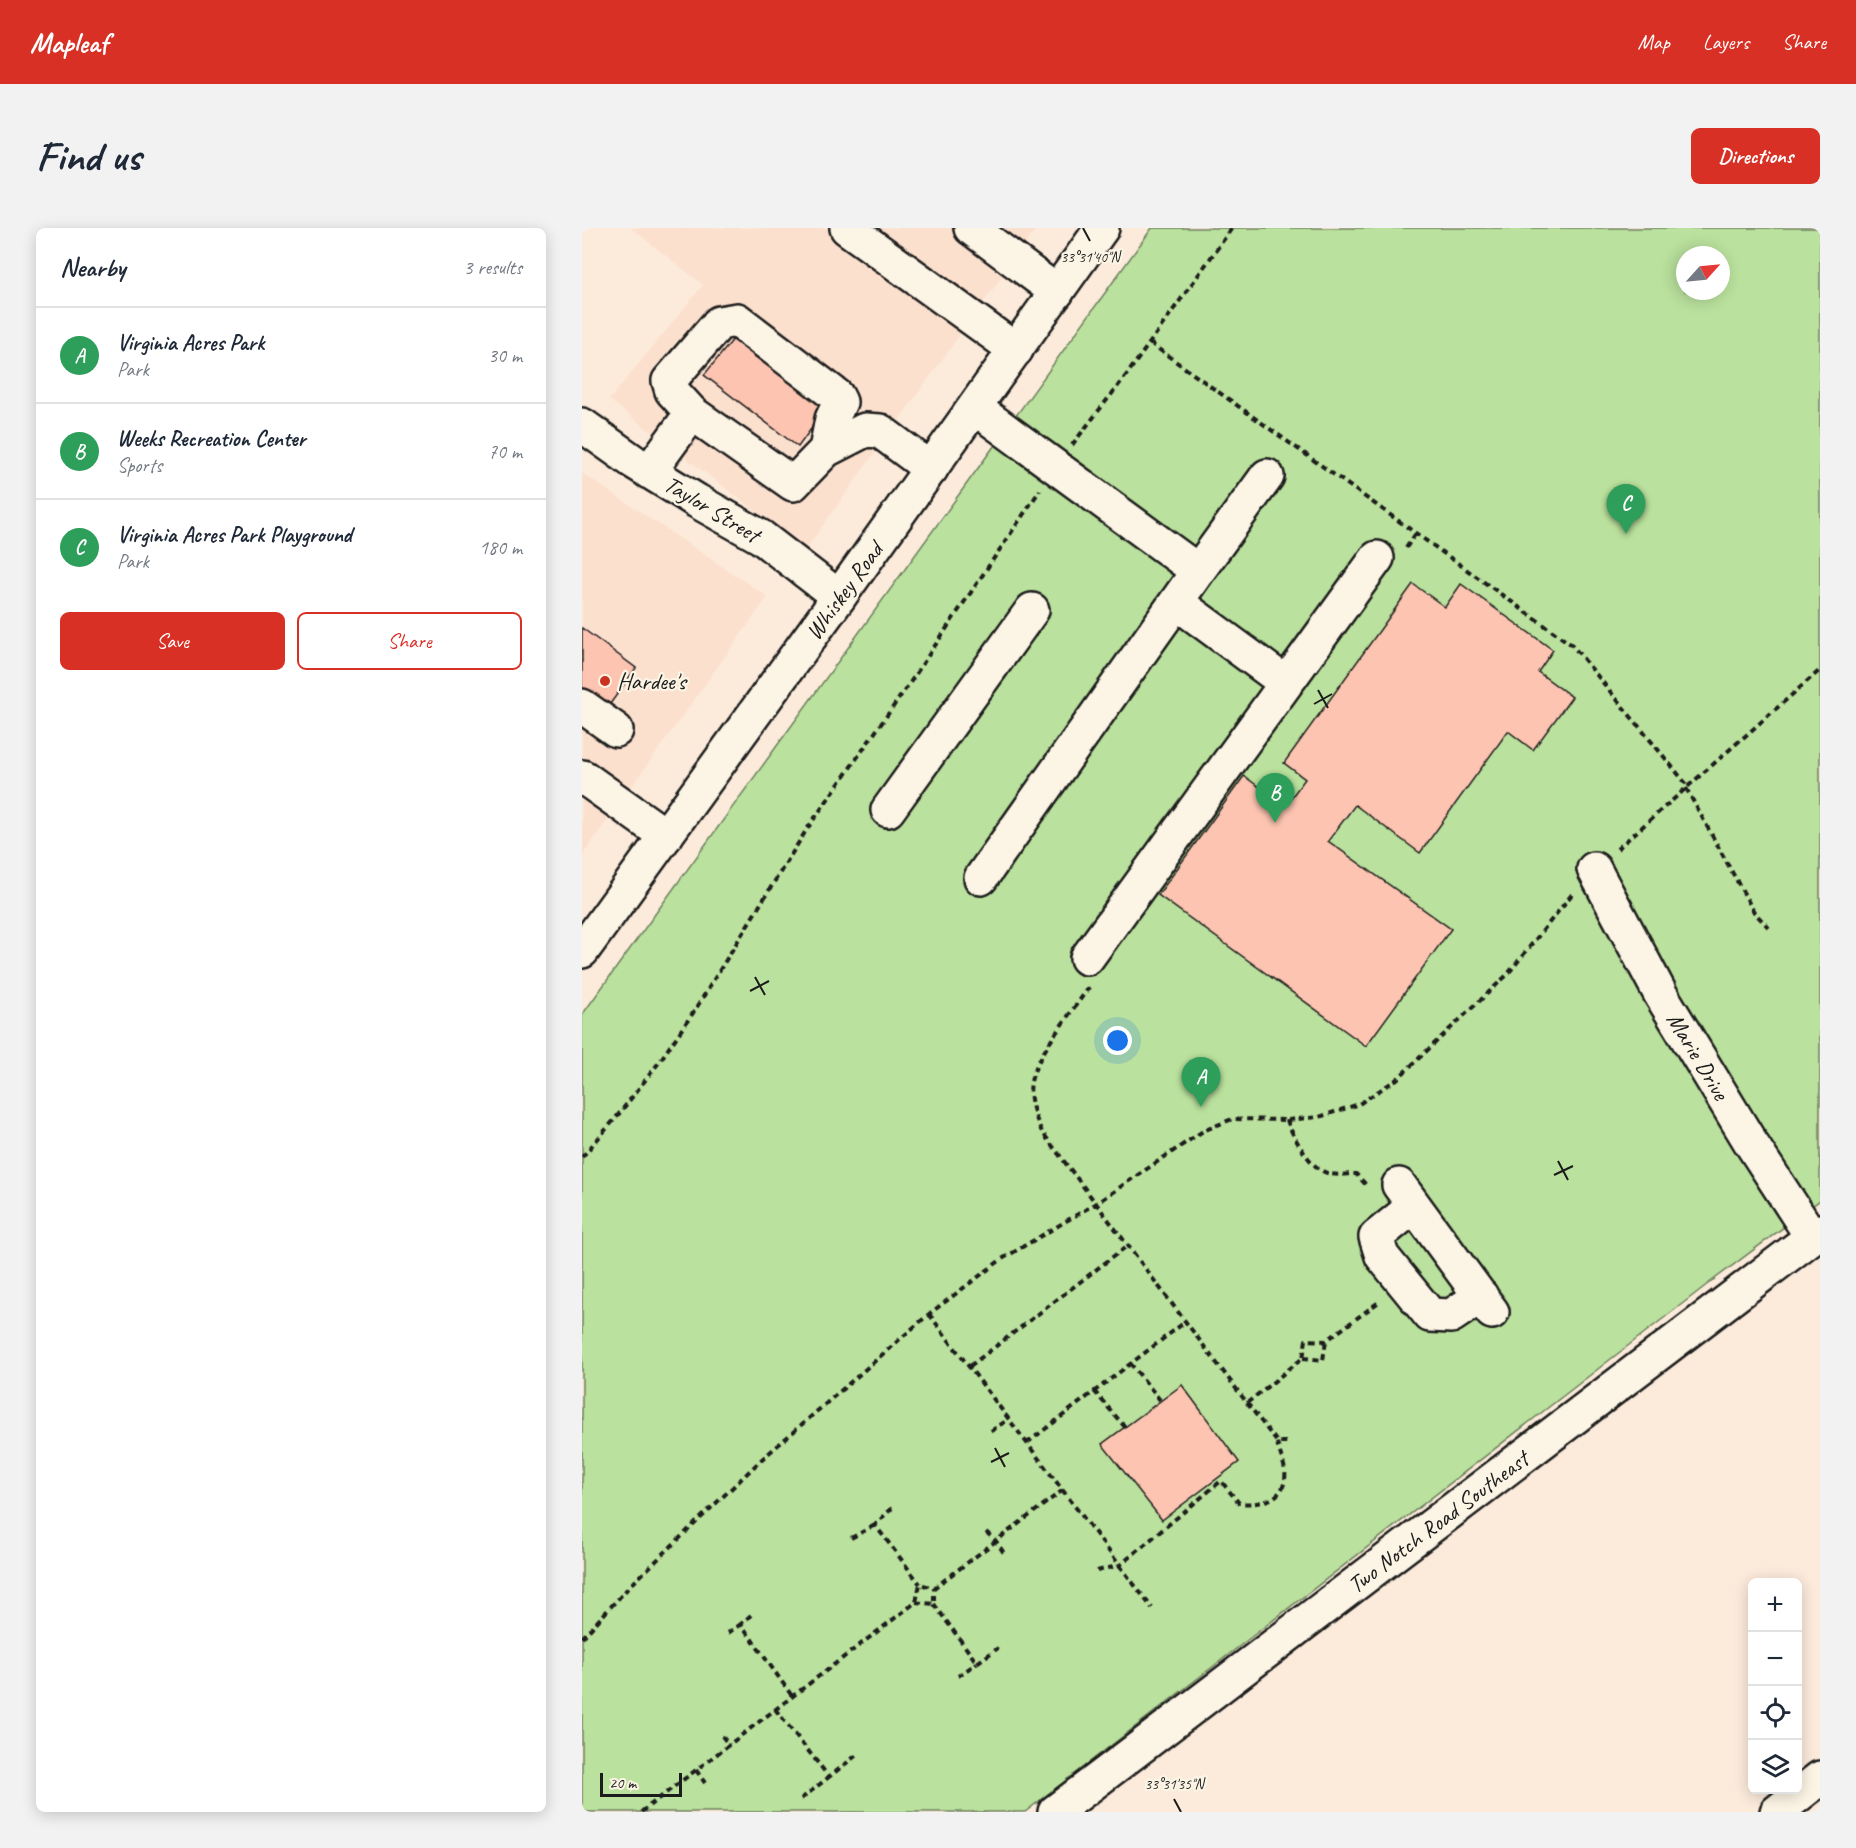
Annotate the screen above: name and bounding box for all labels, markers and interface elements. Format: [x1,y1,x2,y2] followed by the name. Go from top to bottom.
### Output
[30,25,108,60] text: Mapleaf
[1637,29,1670,55] text: Map
[1703,29,1749,55] text: Layers
[1782,29,1826,55] text: Share
[1691,128,1820,184] button: Directions
[36,130,141,183] text: Find us
[1676,246,1730,300] north arrow
[1060,248,1123,267] text: 33°31'40"N
[60,251,125,284] text: Nearby
[463,255,522,280] text: 3 results
[117,329,264,357] text: Virginia Acres Park
[74,343,85,368] text: A
[488,343,522,368] text: 30 m
[117,357,149,382] text: Park
[117,425,305,453] text: Weeks Recreation Center
[74,439,85,464] text: B
[488,439,522,464] text: 70 m
[117,453,162,478] text: Sports
[659,469,768,551] street label: Taylor Street
[1606,484,1646,534] pin: C
[117,521,352,549] text: Virginia Acres Park Playground
[799,533,892,646] street label: Whiskey Road
[75,535,84,560] text: C
[479,535,522,560] text: 180 m
[117,549,149,574] text: Park
[60,612,285,670] button: Save
[297,612,522,670] button: Share
[617,666,688,696] place label: Hardee's
[598,674,612,688] marker: Hardee's
[1256,774,1294,823] pin: B
[1660,1007,1737,1107] street label: Marie Drive
[1103,1026,1132,1055] your location
[1182,1058,1220,1107] pin: A
[1342,1442,1537,1600] street label: Two Notch Road Southeast
[1748,1578,1802,1794] map controls
[1748,1578,1802,1632] button: +
[1748,1632,1802,1686] button: −
[1748,1686,1802,1740] button: locate
[1748,1740,1802,1794] button: layers
[600,1770,682,1798] scale bar
[609,1773,636,1793] text: 20 m
[1144,1775,1207,1794] text: 33°31'35"N

